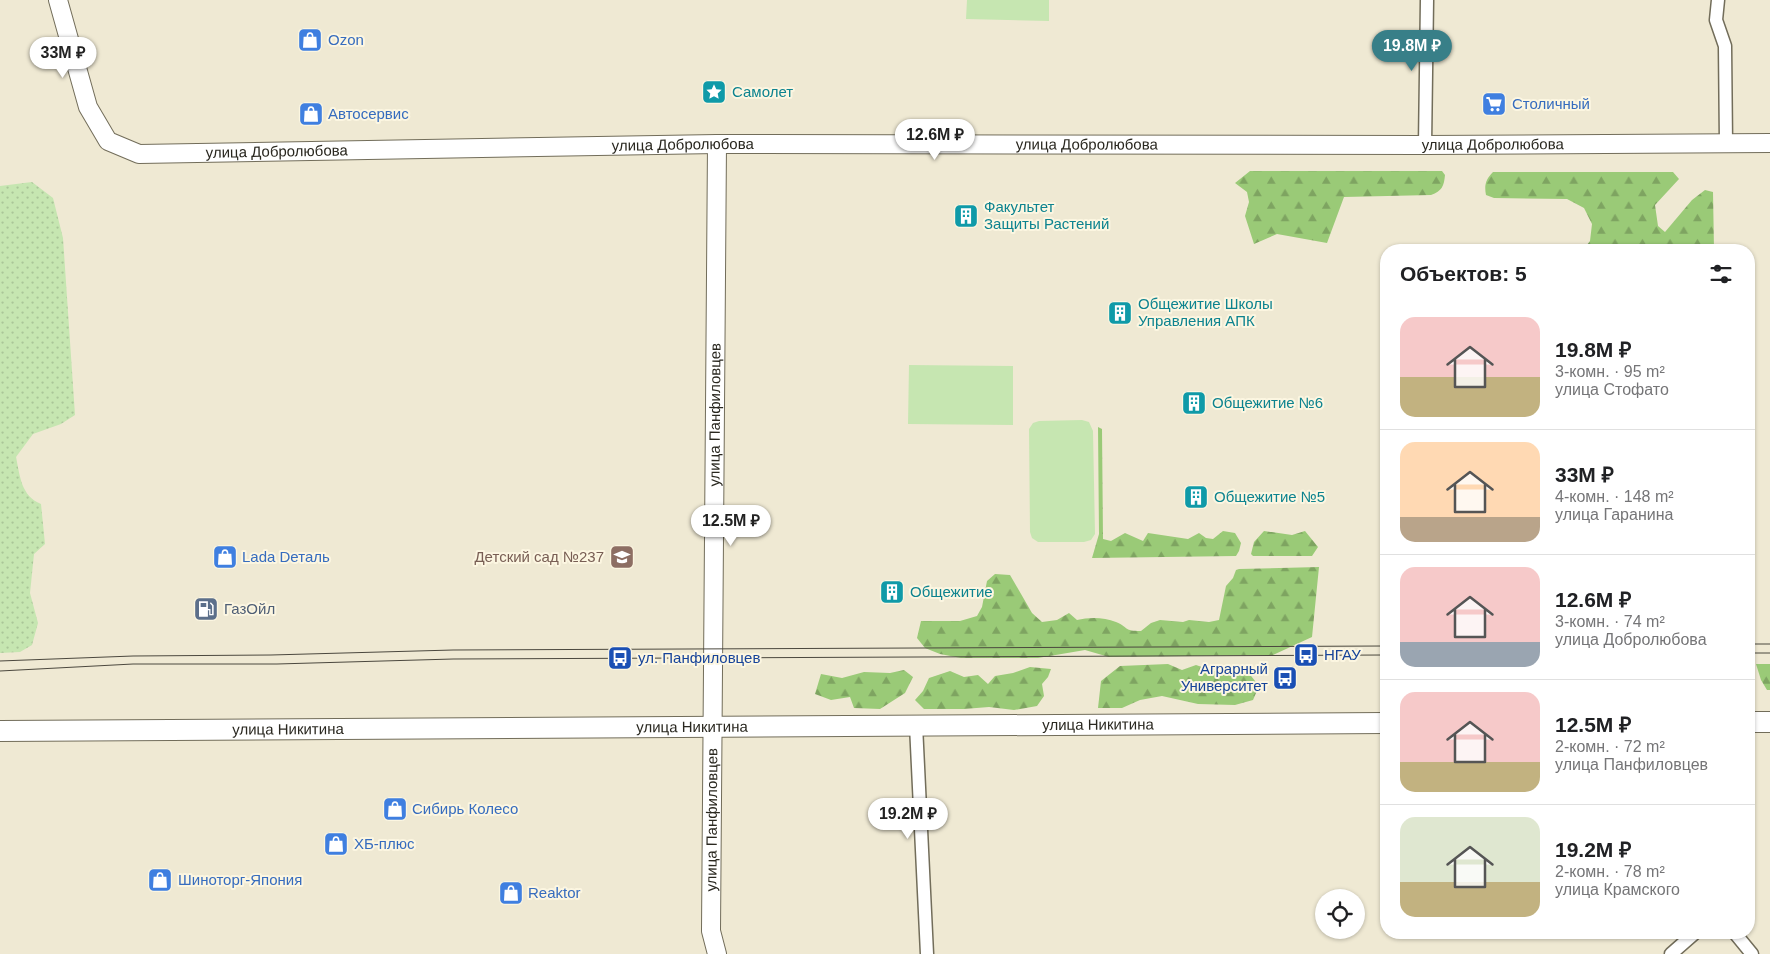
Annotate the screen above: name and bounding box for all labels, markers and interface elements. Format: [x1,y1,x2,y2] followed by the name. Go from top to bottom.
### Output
[297,27,323,53] shop icon: Ozon
[1366,30,1458,72] pin: 19.8M ₽
[328,31,364,48] place label: Ozon
[28,36,98,79] pin: 33M ₽
[1383,37,1441,54] text: 19.8M ₽
[41,44,85,61] text: 33M ₽
[701,79,727,105] place icon: Самолет
[732,83,793,100] place label: Самолет
[1481,91,1507,117] supermarket icon: Столичный
[1512,95,1590,112] place label: Столичный
[298,101,324,127] shop icon: Автосервис
[328,105,409,122] place label: Автосервис
[889,119,981,161] pin: 12.6M ₽
[906,126,964,143] text: 12.6M ₽
[612,135,754,154] street label: улица Добролюбова
[1016,135,1158,153] street label: улица Добролюбова
[1422,135,1565,153] street label: улица Добролюбова
[206,141,349,161] street label: улица Добролюбова
[984,198,1109,232] place label: Факультет Защиты Растений
[953,203,979,229] building icon: Факультет Защиты Растений
[1707,260,1735,288] icon: filters
[1400,262,1527,285] text: Объектов: 5
[1138,295,1273,329] place label: Общежитие Школы Управления АПК
[1107,300,1133,326] building icon: Общежитие Школы Управления АПК
[1440,337,1500,397] icon: home
[1555,338,1631,361] text: 19.8M ₽
[705,343,723,487] street label: улица Панфиловцев
[1555,363,1665,380] text: 3-комн. · 95 m²
[1555,381,1669,398] text: улица Стофато
[1181,390,1207,416] building icon: Общежитие №6
[1212,394,1323,411] place label: Общежитие №6
[1440,462,1500,522] icon: home
[1555,463,1614,486] text: 33M ₽
[1183,484,1209,510] building icon: Общежитие №5
[1214,488,1325,505] place label: Общежитие №5
[1555,488,1674,505] text: 4-комн. · 148 m²
[685,504,777,547] pin: 12.5M ₽
[1555,506,1673,523] text: улица Гаранина
[702,512,760,529] text: 12.5M ₽
[212,544,238,570] shop icon: Lada Dеталь
[609,544,635,570] school or university icon: Детский сад №237
[242,548,330,565] place label: Lada Dеталь
[474,548,604,565] place label: Детский сад №237
[879,579,905,605] building icon: Общежитие
[910,583,993,600] place label: Общежитие
[1440,587,1500,647] icon: home
[1555,588,1631,611] text: 12.6M ₽
[193,596,219,622] fuel station icon: ГазОйл
[224,600,275,617] place label: ГазОйл
[1555,613,1665,630] text: 3-комн. · 74 m²
[1555,631,1707,648] text: улица Добролюбова
[1293,642,1319,668] bus stop icon: НГАУ
[607,645,633,671] bus stop icon: ул. Панфиловцев
[1324,646,1361,663] place label: НГАУ
[638,649,760,666] place label: ул. Панфиловцев
[1181,660,1268,694] place label: Аграрный Университет
[1272,665,1298,691] bus stop icon: Аграрный Университет
[1440,712,1500,772] icon: home
[1555,713,1631,736] text: 12.5M ₽
[1042,715,1154,733] street label: улица Никитина
[636,718,748,735] street label: улица Никитина
[232,720,344,738] street label: улица Никитина
[1555,738,1665,755] text: 2-комн. · 72 m²
[702,748,720,892] street label: улица Панфиловцев
[1555,756,1708,773] text: улица Панфиловцев
[382,796,408,822] shop icon: Сибирь Колесо
[862,798,954,840] pin: 19.2M ₽
[412,800,518,817] place label: Сибирь Колесо
[879,805,937,822] text: 19.2M ₽
[323,831,349,857] shop icon: ХБ-плюс
[354,835,415,852] place label: ХБ-плюс
[1440,837,1500,897] icon: home
[1555,838,1631,861] text: 19.2M ₽
[1555,863,1665,880] text: 2-комн. · 78 m²
[147,867,173,893] shop icon: Шиноторг-Япония
[178,871,302,888] place label: Шиноторг-Япония
[498,880,524,906] shop icon: Reaktor
[1555,881,1680,898] text: улица Крамского
[528,884,581,901] place label: Reaktor
[1315,889,1365,939] map controls
[1315,889,1365,939] button: locate

